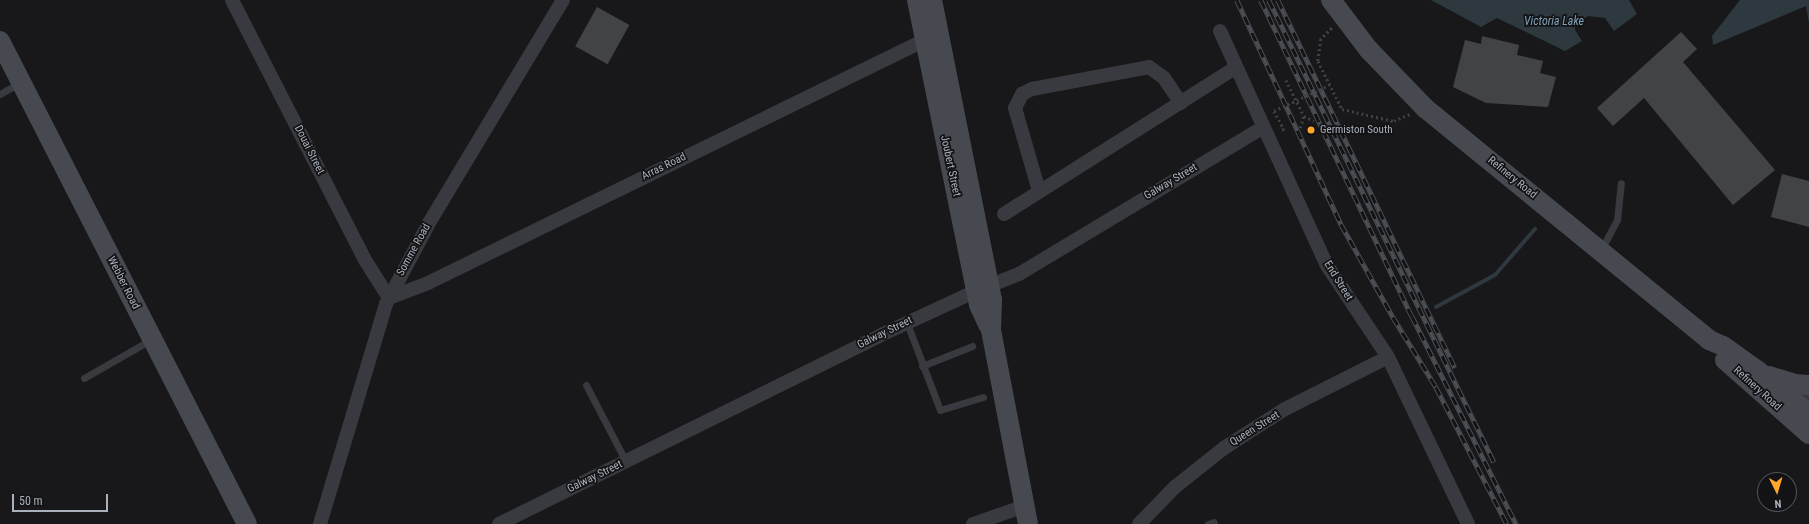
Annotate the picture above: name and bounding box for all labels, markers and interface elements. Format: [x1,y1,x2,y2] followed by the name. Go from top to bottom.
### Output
[1524,15,1584,29] water label: Victoria Lake
[291,123,327,177] street label: Douai Street
[1320,123,1392,137] place label: Germiston South
[1305,124,1317,136] marker: Germiston South
[937,134,963,198] street label: Joubert Street
[640,151,688,183] street label: Arras Road
[1485,154,1539,202] street label: Refinery Road
[1142,161,1200,203] street label: Galway Street
[394,222,434,278] street label: Somme Road
[104,254,142,312] street label: Webber Road
[1321,259,1355,303] street label: End Street
[855,314,915,352] street label: Galway Street
[1730,364,1784,414] street label: Refinery Road
[1228,409,1282,449] street label: Queen Street
[565,458,625,496] street label: Galway Street
[1757,472,1797,512] north arrow
[14,486,110,512] scale bar
[19,494,43,508] text: 50 m
[1774,497,1782,510] text: N

